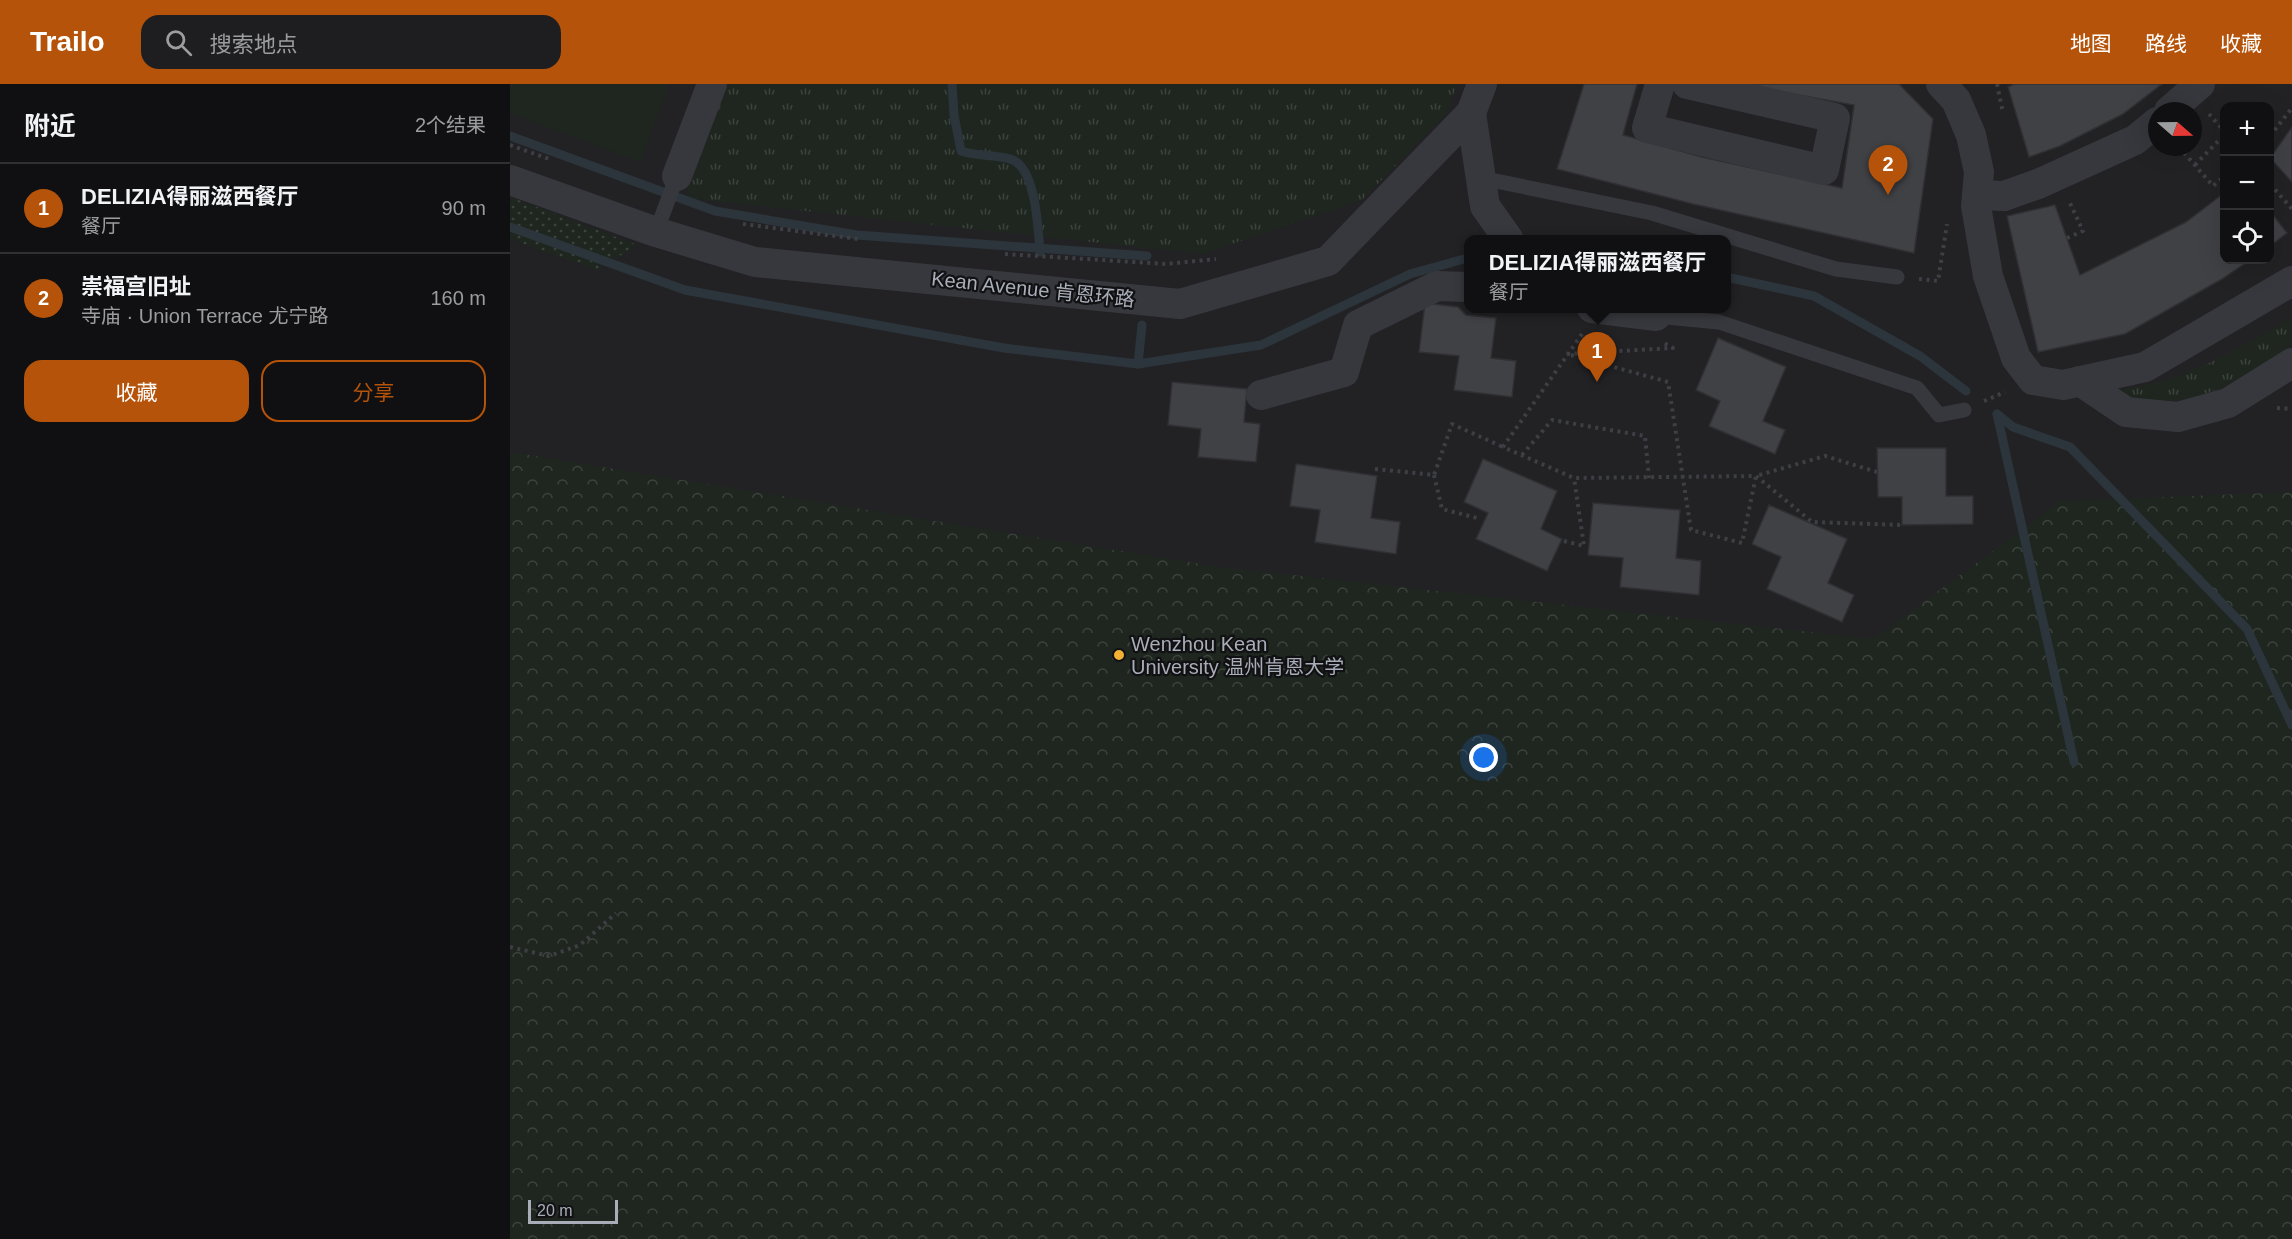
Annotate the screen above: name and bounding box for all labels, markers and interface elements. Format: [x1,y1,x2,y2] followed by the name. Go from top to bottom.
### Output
[141,15,561,69] search box
[30,26,105,57] text: Trailo
[162,26,195,59] icon: search
[210,32,298,57] text: 搜索地点
[2070,32,2112,55] text: 地图
[2145,32,2187,55] text: 路线
[2220,32,2262,55] text: 收藏
[2148,102,2202,156] north arrow
[2220,102,2274,264] map controls
[2220,102,2274,156] button: +
[24,111,76,141] text: 附近
[415,114,486,136] text: 2个结果
[1868,146,1908,195] pin: 2
[2220,156,2274,210] button: −
[81,184,299,209] text: DELIZIA得丽滋西餐厅
[38,197,49,219] text: 1
[442,197,486,219] text: 90 m
[2220,210,2274,264] button: locate
[81,215,121,237] text: 餐厅
[1464,235,1731,313] popup
[1489,250,1706,275] text: DELIZIA得丽滋西餐厅
[930,267,1136,311] street label: Kean Avenue 肯恩环路
[81,274,191,299] text: 崇福宫旧址
[1489,281,1529,303] text: 餐厅
[38,287,49,309] text: 2
[430,287,486,309] text: 160 m
[81,305,328,327] text: 寺庙 · Union Terrace 尤宁路
[1578,332,1616,382] pin: 1
[24,360,249,422] button: 收藏
[261,360,486,422] button: 分享
[1131,633,1344,678] place label: Wenzhou Kean University 温州肯恩大学
[1112,648,1126,662] marker: Wenzhou Kean University 温州肯恩大学
[1469,743,1498,772] your location
[528,1197,618,1224] scale bar
[537,1202,573,1219] text: 20 m

